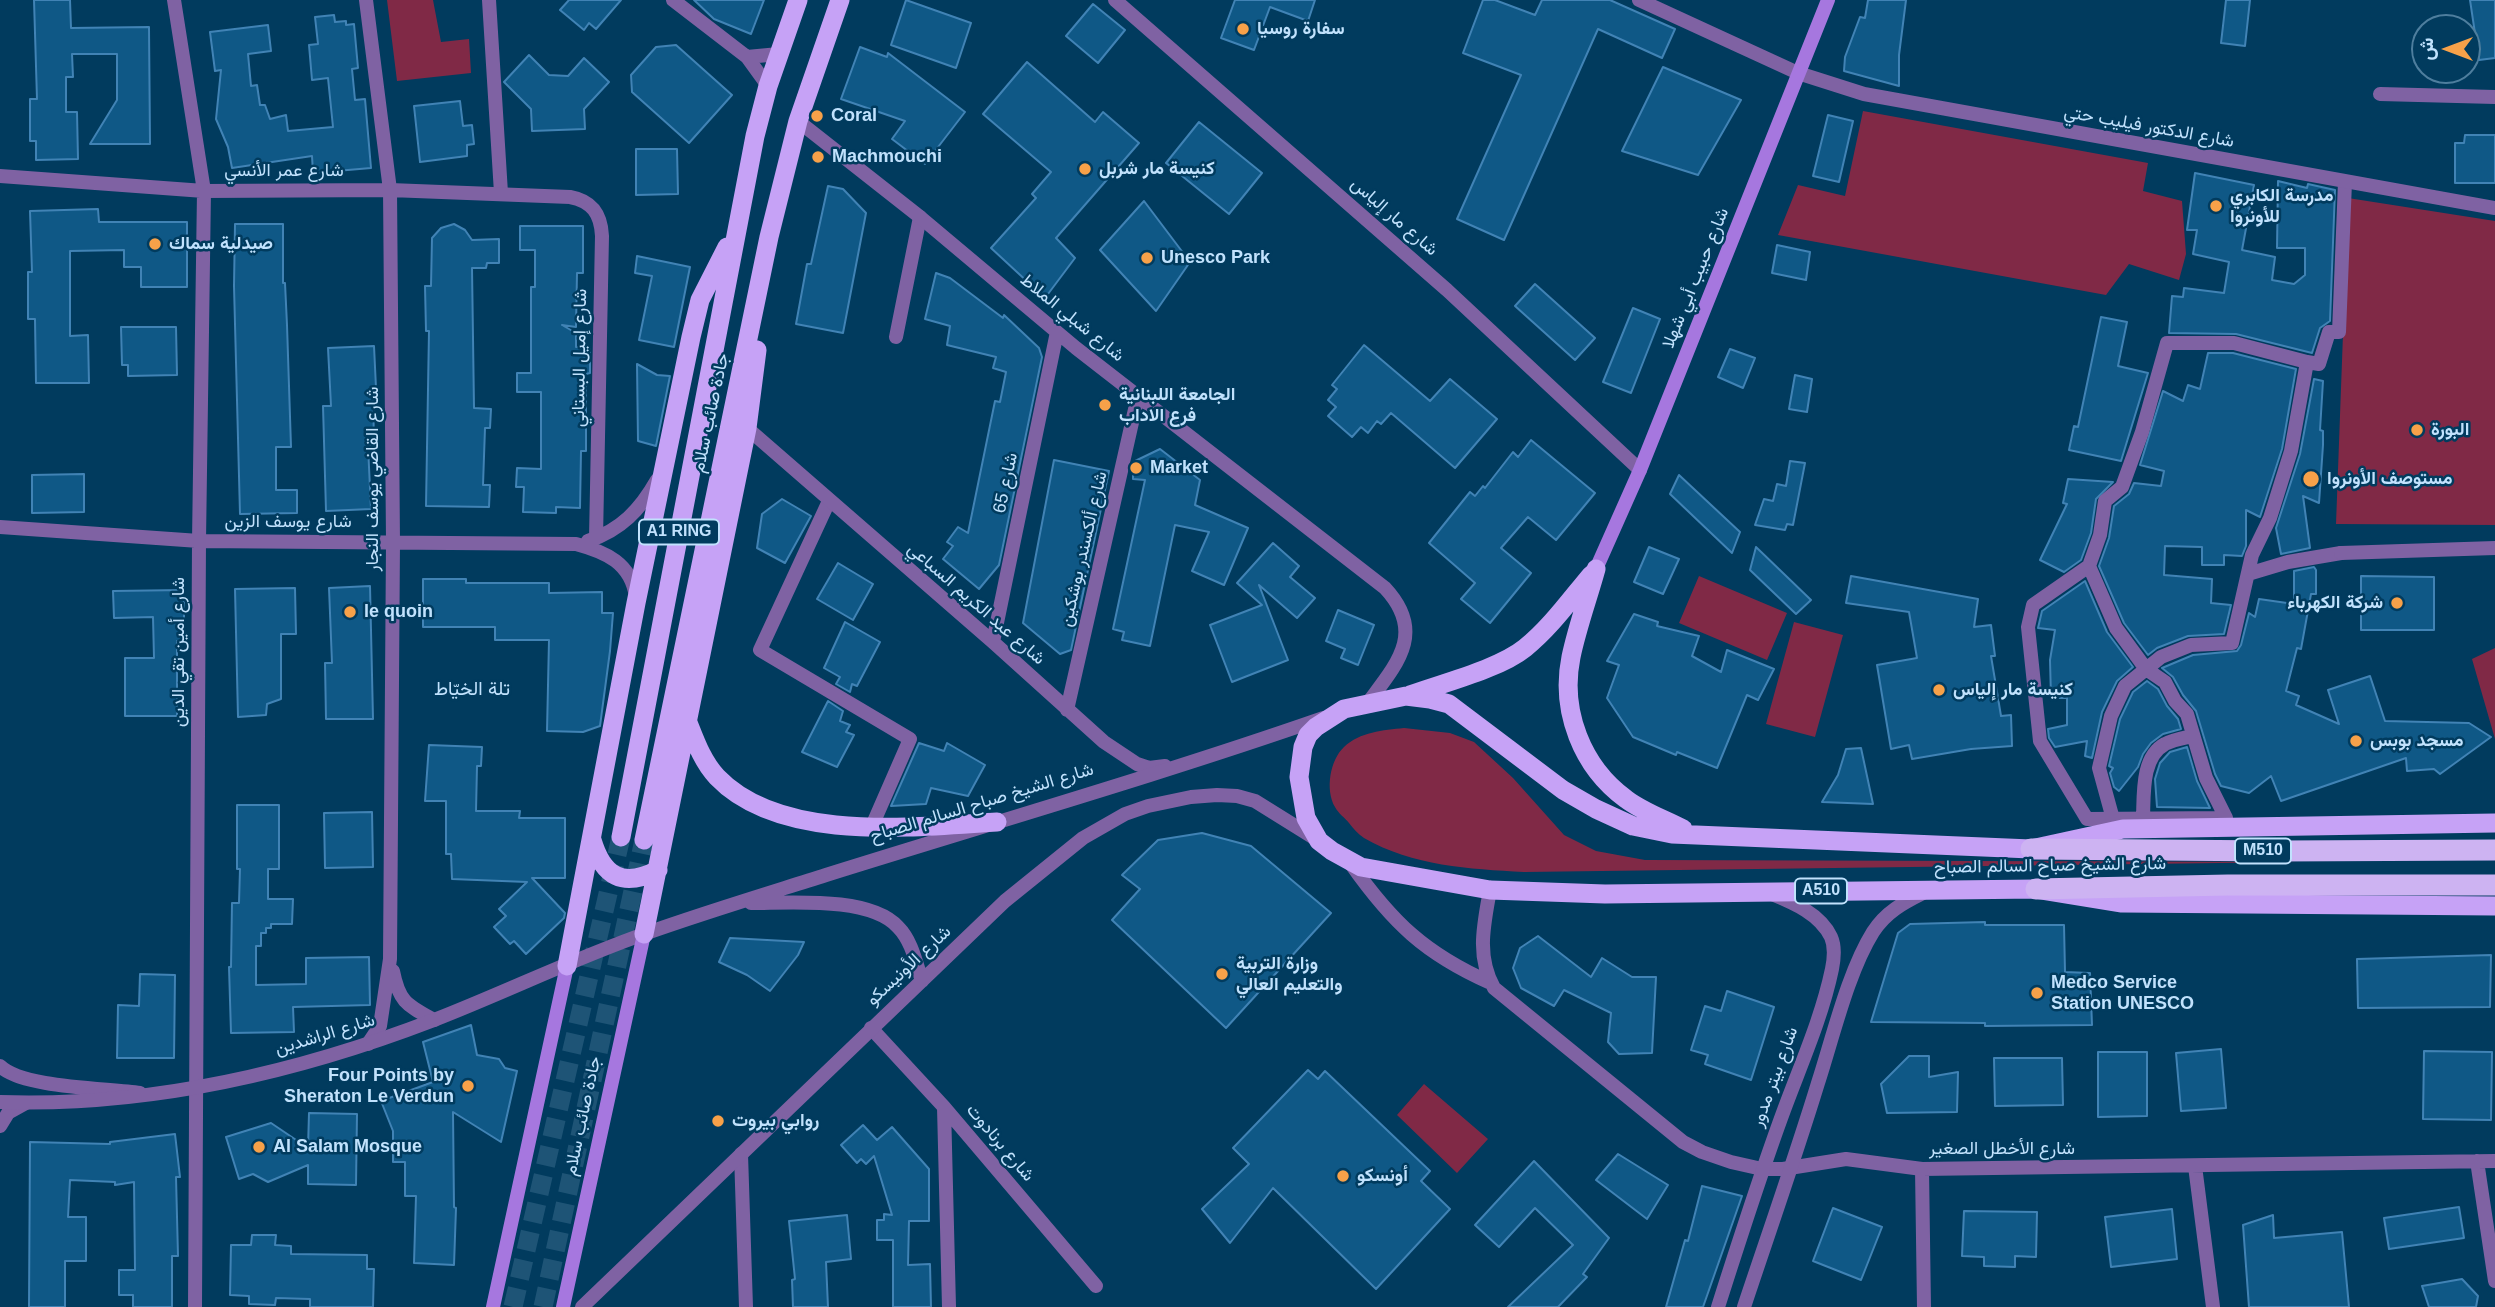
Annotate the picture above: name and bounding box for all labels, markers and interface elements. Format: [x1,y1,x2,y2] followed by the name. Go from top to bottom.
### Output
[2411,14,2481,84] north arrow
[1257,18,1345,40] place label: سفارة روسيا
[1235,21,1251,37] marker: سفارة روسيا
[2416,38,2437,60] text: ش
[2062,101,2236,153] street label: شارع الدكتور فيليب حتي
[831,105,877,127] place label: Coral
[809,108,825,124] marker: Coral
[832,146,942,168] place label: Machmouchi
[810,149,826,165] marker: Machmouchi
[1099,158,1215,180] place label: كنيسة مار شربل
[224,160,344,182] street label: شارع عمر الأنسي
[1077,161,1093,177] marker: كنيسة مار شربل
[1346,173,1442,261] street label: شارع مار إلياس
[2230,185,2333,228] place label: مدرسة الكابري للأونروا
[2208,198,2224,214] marker: مدرسة الكابري للأونروا
[1658,205,1734,351] street label: شارع حبيب أبي شهلا
[169,233,273,255] place label: صيدلية سماك
[147,236,163,252] marker: صيدلية سماك
[1161,247,1270,269] place label: Unesco Park
[1139,250,1155,266] marker: Unesco Park
[1016,269,1128,367] street label: شارع شبلي الملاط
[568,289,592,427] street label: شارع إميل البستاني
[688,351,734,475] street label: جادة صائب سلام
[1119,384,1235,426] place label: الجامعة اللبنانية فرع الاداب
[362,386,384,572] street label: شارع القاضي يوسف النجار
[1097,397,1113,413] marker: الجامعة اللبنانية فرع الاداب
[2431,419,2469,441] place label: البورة
[2409,422,2425,438] marker: البورة
[989,451,1023,515] street label: شارع 65
[1150,457,1208,479] place label: Market
[1128,460,1144,476] marker: Market
[2327,468,2453,490] place label: مستوصف الأونروا
[1056,469,1112,629] street label: شارع ألكسندر بوشكين
[2301,469,2321,489] marker: مستوصف الأونروا
[224,511,352,533] street label: شارع يوسف الزين
[639,520,719,544] road number: A1 RING
[903,538,1049,670] street label: شارع عبد الكريم السباعي
[168,577,190,727] street label: شارع أمين تقي الدين
[2287,592,2383,614] place label: شركة الكهرباء
[2389,595,2405,611] marker: شركة الكهرباء
[364,601,433,623] place label: le quoin
[342,604,358,620] marker: le quoin
[434,679,510,701] district label: تلة الخيّاط
[1953,679,2073,701] place label: كنيسة مار إلياس
[1931,682,1947,698] marker: كنيسة مار إلياس
[2370,730,2464,752] place label: مسجد بوبس
[2348,733,2364,749] marker: مسجد بوبس
[868,759,1096,847] street label: شارع الشيخ صباح السالم الصباح
[2235,838,2291,864] road number: M510
[1934,853,2166,879] street label: شارع الشيخ صباح السالم الصباح
[1795,878,1847,904] road number: A510
[862,921,956,1011] street label: شارع الأونيسكو
[1236,953,1343,996] place label: وزارة التربية والتعليم العالي
[1214,966,1230,982] marker: وزارة التربية والتعليم العالي
[2051,972,2194,1014] place label: Medco Service Station UNESCO
[2029,985,2045,1001] marker: Medco Service Station UNESCO
[272,1010,378,1060] street label: شارع الراشدين
[1747,1024,1803,1130] street label: شارع بيتر مدور
[560,1054,606,1178] street label: جادة صائب سلام
[284,1065,454,1108] place label: Four Points by Sheraton Le Verdun
[460,1078,476,1094] marker: Four Points by Sheraton Le Verdun
[961,1100,1039,1186] street label: شارع برنادوت
[732,1110,819,1132] place label: روابي بيروت
[710,1113,726,1129] marker: روابي بيروت
[273,1136,422,1158] place label: Al Salam Mosque
[1929,1138,2075,1160] street label: شارع الأخطل الصغير
[251,1139,267,1155] marker: Al Salam Mosque
[1357,1165,1408,1187] place label: أونسكو
[1335,1168,1351,1184] marker: أونسكو

